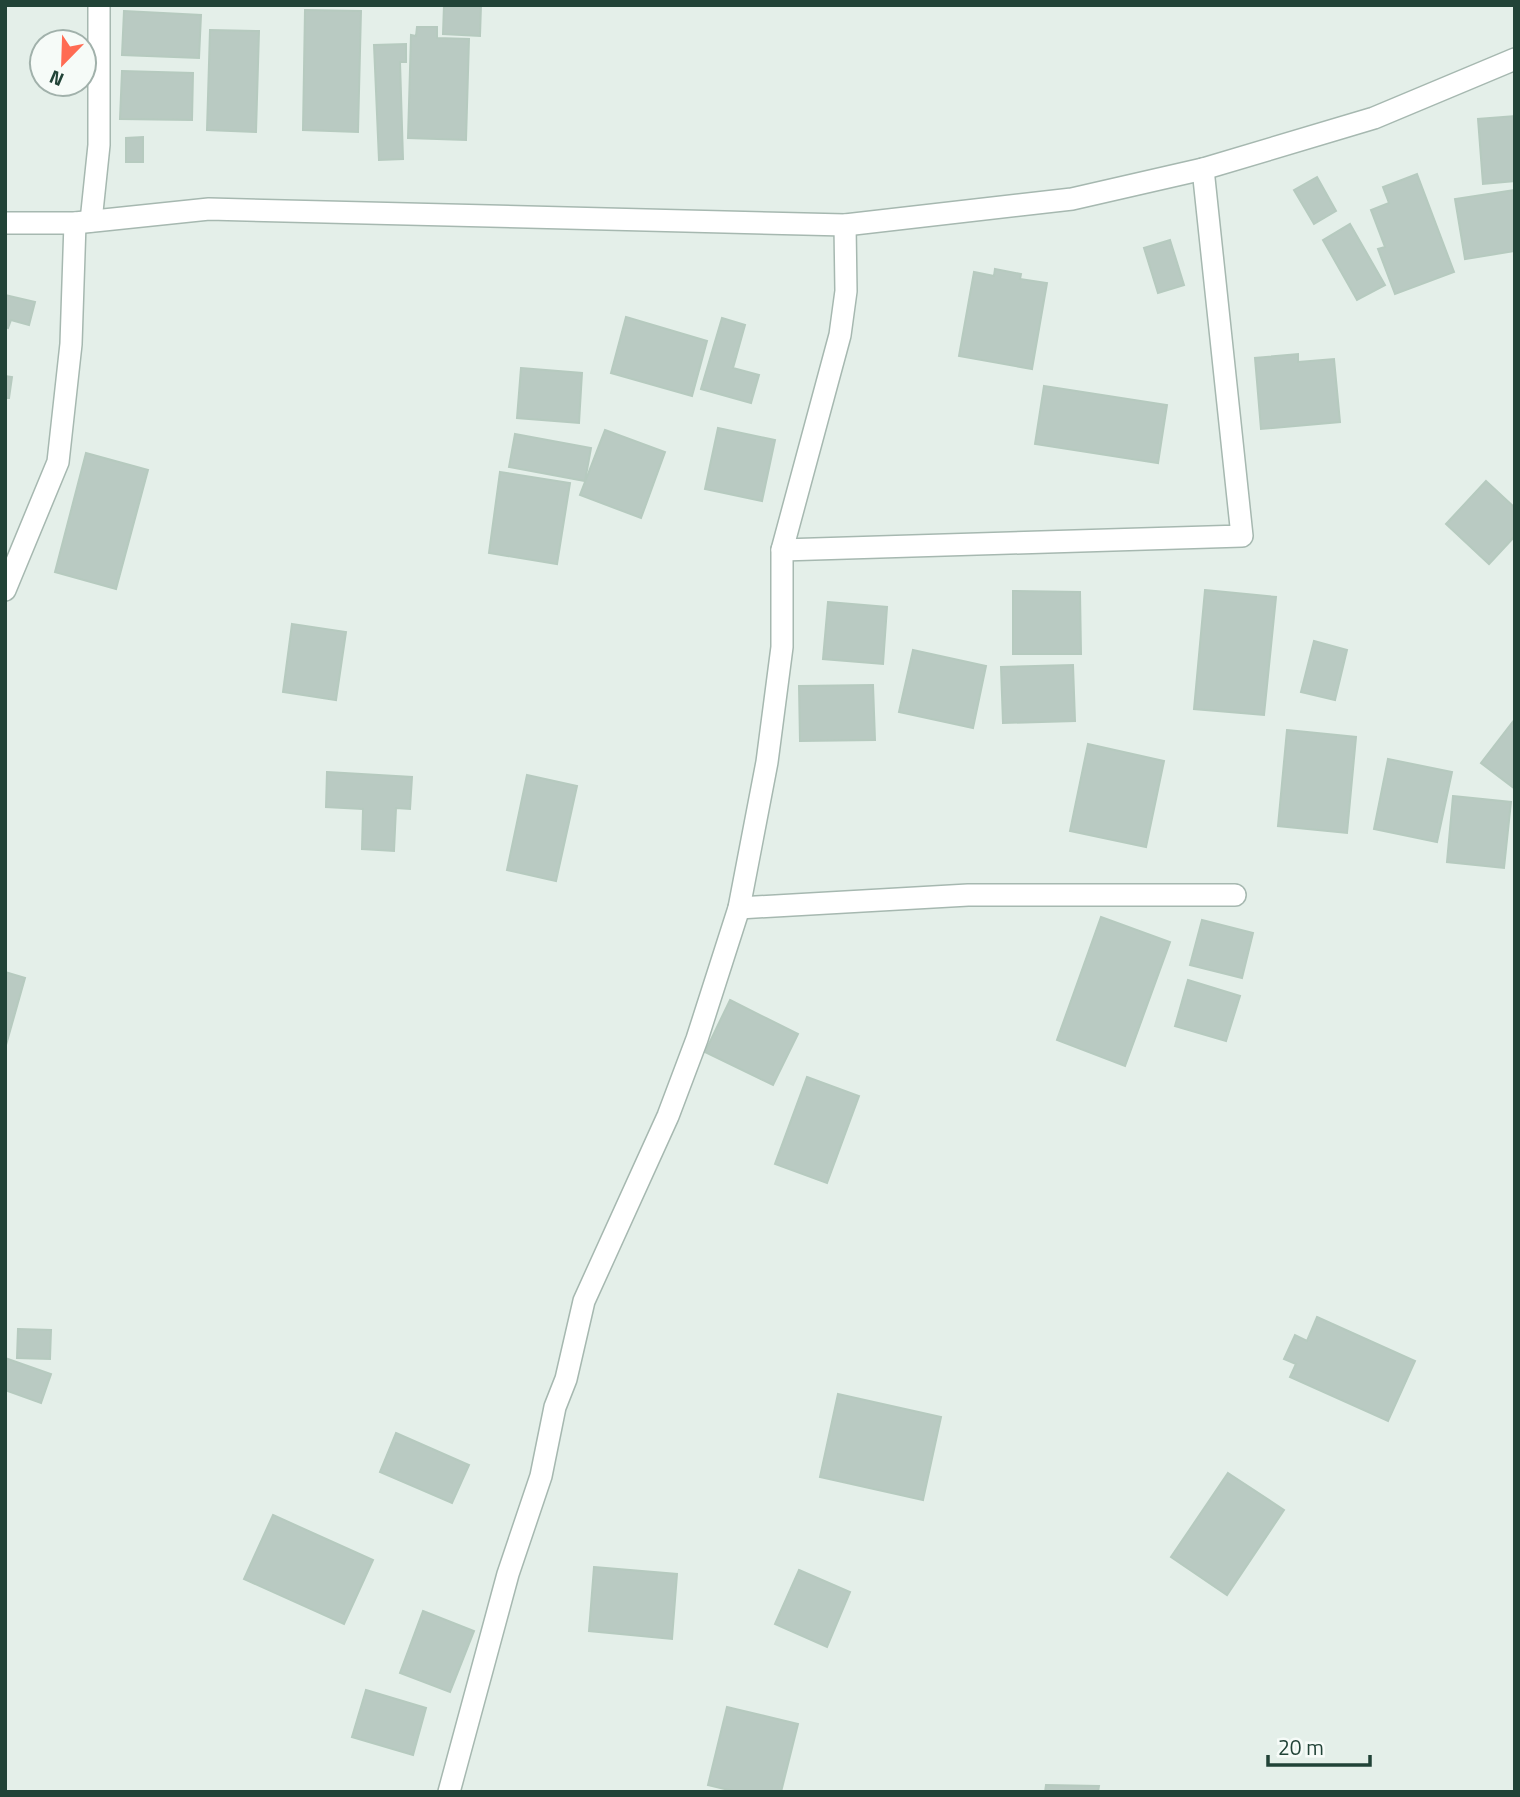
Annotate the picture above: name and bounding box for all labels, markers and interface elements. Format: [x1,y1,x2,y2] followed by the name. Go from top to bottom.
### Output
[28,28,98,98] north arrow
[44,63,68,95] text: N
[1268,1724,1370,1768] scale bar
[1278,1731,1324,1763] text: 20 m

